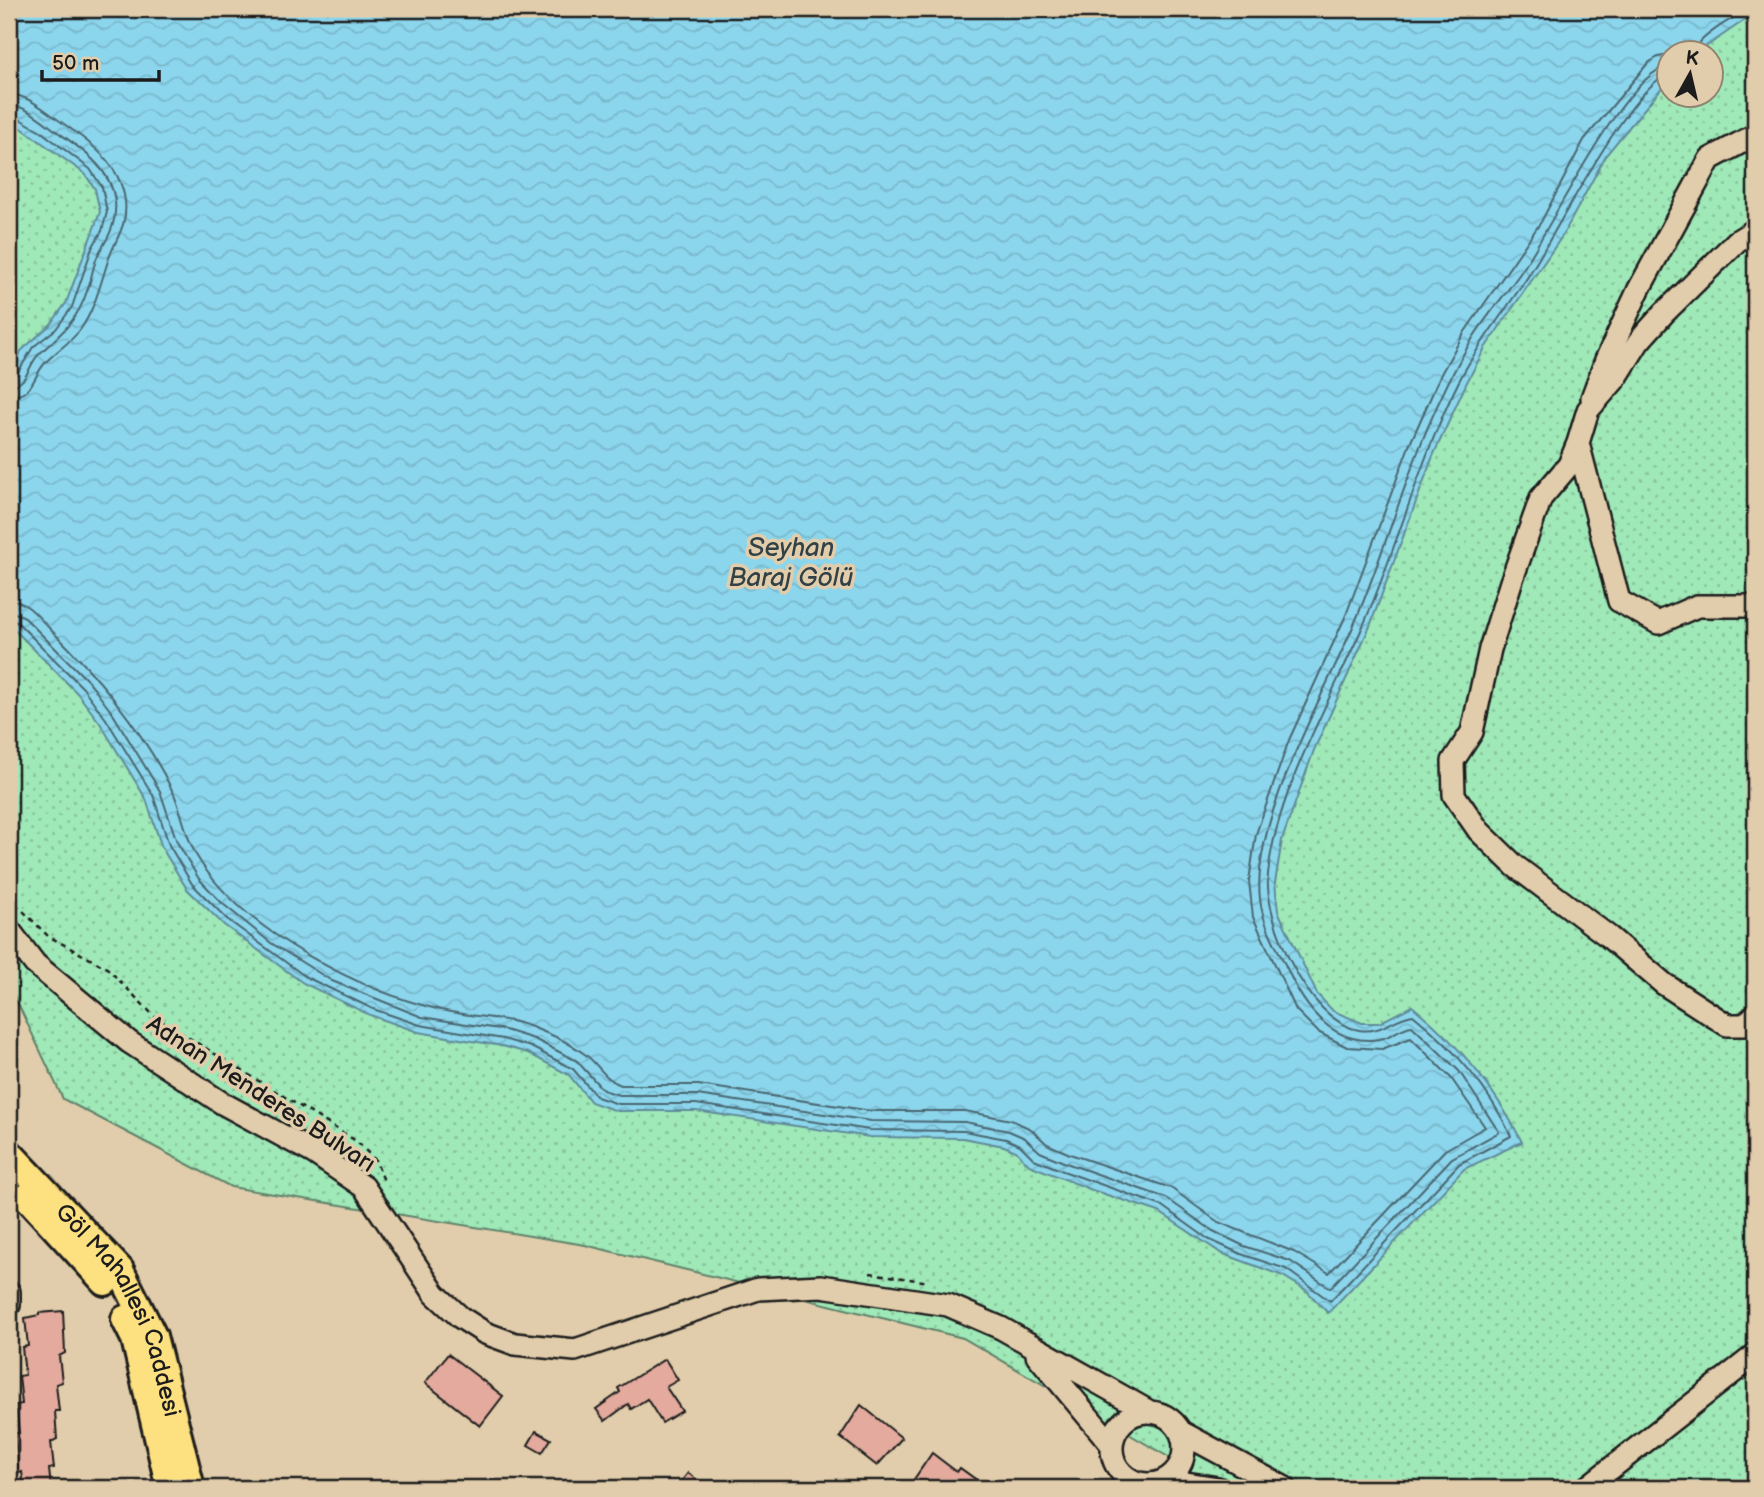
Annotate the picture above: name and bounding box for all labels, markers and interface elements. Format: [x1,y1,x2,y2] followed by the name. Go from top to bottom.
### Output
[42,38,159,82] scale bar
[1656,38,1726,108] north arrow
[1684,46,1700,71] text: K
[52,51,99,76] text: 50 m
[729,533,853,594] water label: Seyhan Baraj Gölü
[141,1009,381,1179] street label: Adnan Menderes Bulvarı
[50,1197,187,1420] street label: Göl Mahallesi Caddesi

